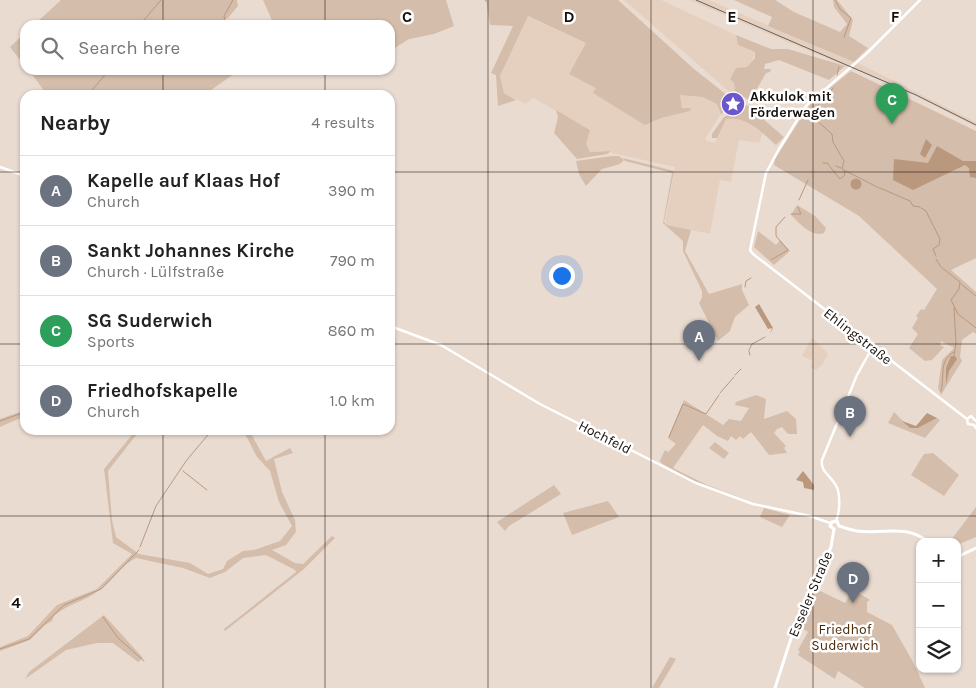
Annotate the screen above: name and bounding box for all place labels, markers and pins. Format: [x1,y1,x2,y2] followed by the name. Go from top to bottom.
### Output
[876,83,908,124] pin: C
[750,88,835,121] place label: Akkulok mit Förderwagen
[720,91,746,117] place icon: Akkulok mit Förderwagen
[683,320,715,361] pin: A
[834,396,866,437] pin: B
[837,562,869,603] pin: D

